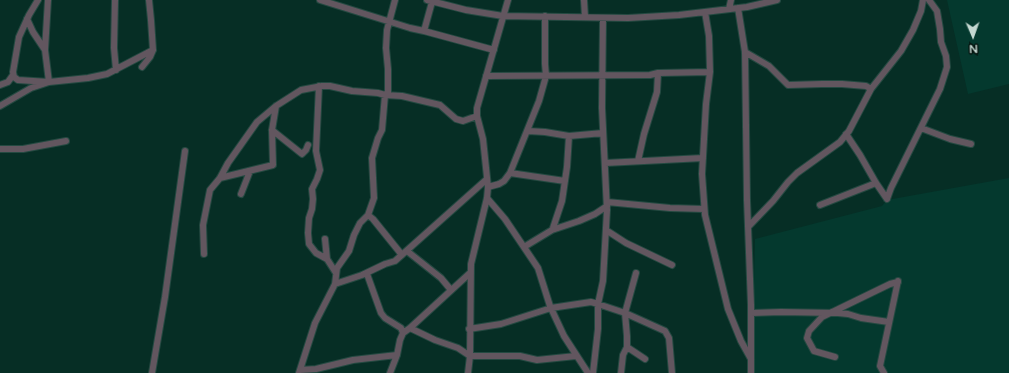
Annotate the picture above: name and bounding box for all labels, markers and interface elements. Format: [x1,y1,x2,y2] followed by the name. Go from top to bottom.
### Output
[953,16,993,56] north arrow
[969,42,978,55] text: N

